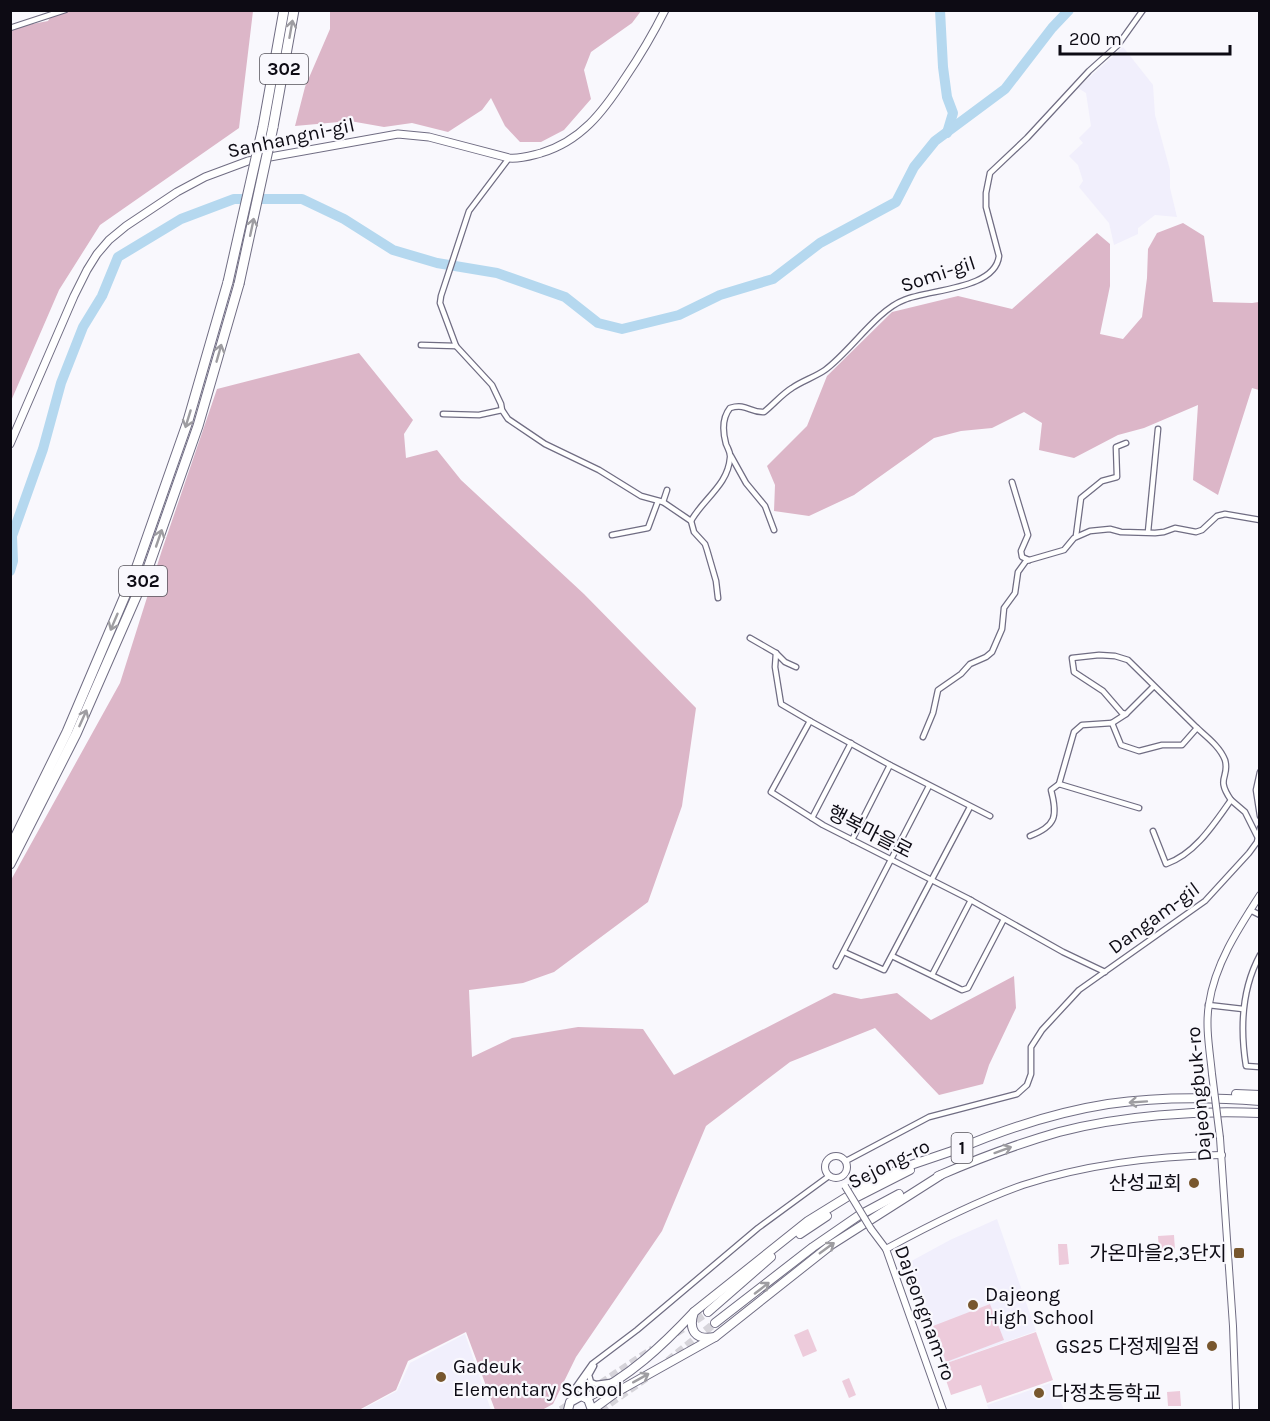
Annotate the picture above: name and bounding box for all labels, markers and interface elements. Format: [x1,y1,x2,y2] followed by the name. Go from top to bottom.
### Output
[1060,18,1230,56] scale bar
[286,19,297,39] one-way arrow
[1069,28,1122,50] text: 200 m
[260,54,308,84] road number: 302
[225,113,357,163] street label: Sanhangni-gil
[246,217,258,236] one-way arrow
[898,251,978,297] street label: Somi-gil
[214,344,225,363] one-way arrow
[182,409,193,428] one-way arrow
[154,529,165,548] one-way arrow
[119,566,167,596] road number: 302
[108,612,119,630] one-way arrow
[78,709,89,728] one-way arrow
[824,801,916,863] street label: 행복마을로
[1104,877,1204,959] street label: Dangam-gil
[1182,1026,1216,1162] street label: Dajeongbuk-ro
[1129,1097,1149,1108] one-way arrow
[952,1133,972,1163] road number: 1
[844,1134,934,1194] street label: Sejong-ro
[993,1144,1011,1155] one-way arrow
[1108,1172,1182,1195] place label: 산성교회
[1187,1176,1201,1190] marker: 산성교회
[818,1242,834,1255] one-way arrow
[890,1242,960,1384] street label: Dajeongnam-ro
[1089,1242,1227,1265] place label: 가온마을2,3단지
[1232,1246,1246,1260] marker: 가온마을2,3단지
[754,1281,770,1294] one-way arrow
[985,1283,1094,1329] place label: Dajeong High School
[966,1298,980,1312] marker: Dajeong High School
[1055,1335,1200,1358] place label: GS25 다정제일점
[1205,1339,1219,1353] marker: GS25 다정제일점
[453,1355,623,1401] place label: Gadeuk Elementary School
[434,1370,448,1384] marker: Gadeuk Elementary School
[632,1372,649,1384] one-way arrow
[1051,1382,1161,1405] place label: 다정초등학교
[1032,1386,1046,1400] marker: 다정초등학교

